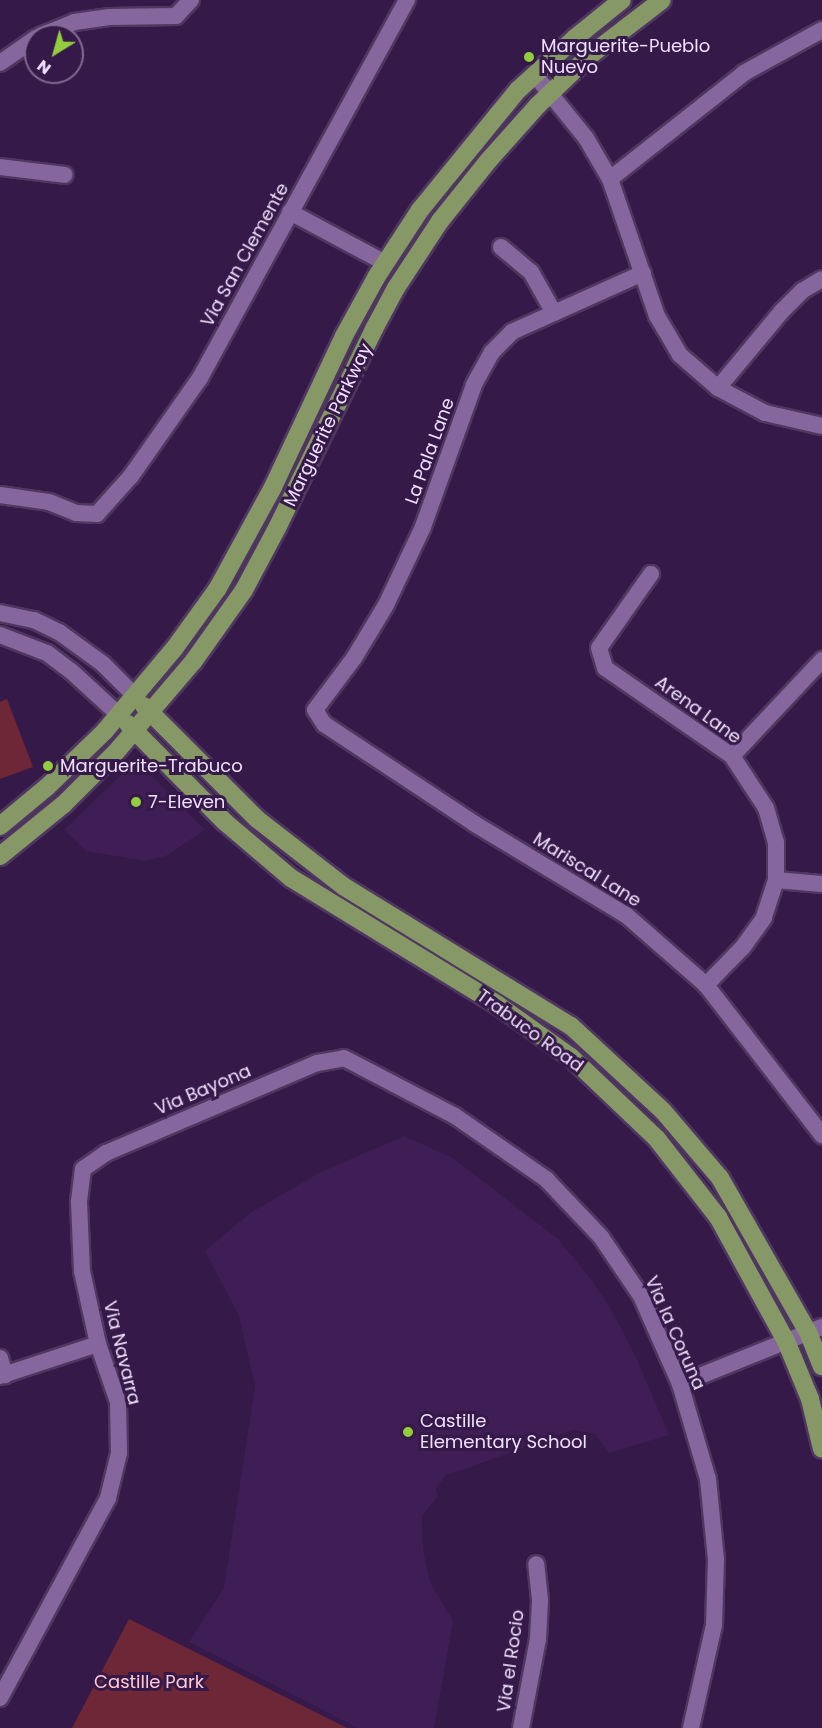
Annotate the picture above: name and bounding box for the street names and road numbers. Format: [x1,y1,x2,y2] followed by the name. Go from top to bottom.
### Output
[197,179,293,331] street label: Via San Clemente
[279,340,377,510] street label: Marguerite Parkway
[401,395,459,507] street label: La Pala Lane
[651,672,745,748] street label: Arena Lane
[529,828,645,912] street label: Mariscal Lane
[473,985,587,1077] street label: Trabuco Road
[152,1060,254,1120] street label: Via Bayona
[640,1273,710,1393] street label: Via la Coruna
[99,1299,145,1407] street label: Via Navarra
[493,1608,529,1714] street label: Via el Rocio

